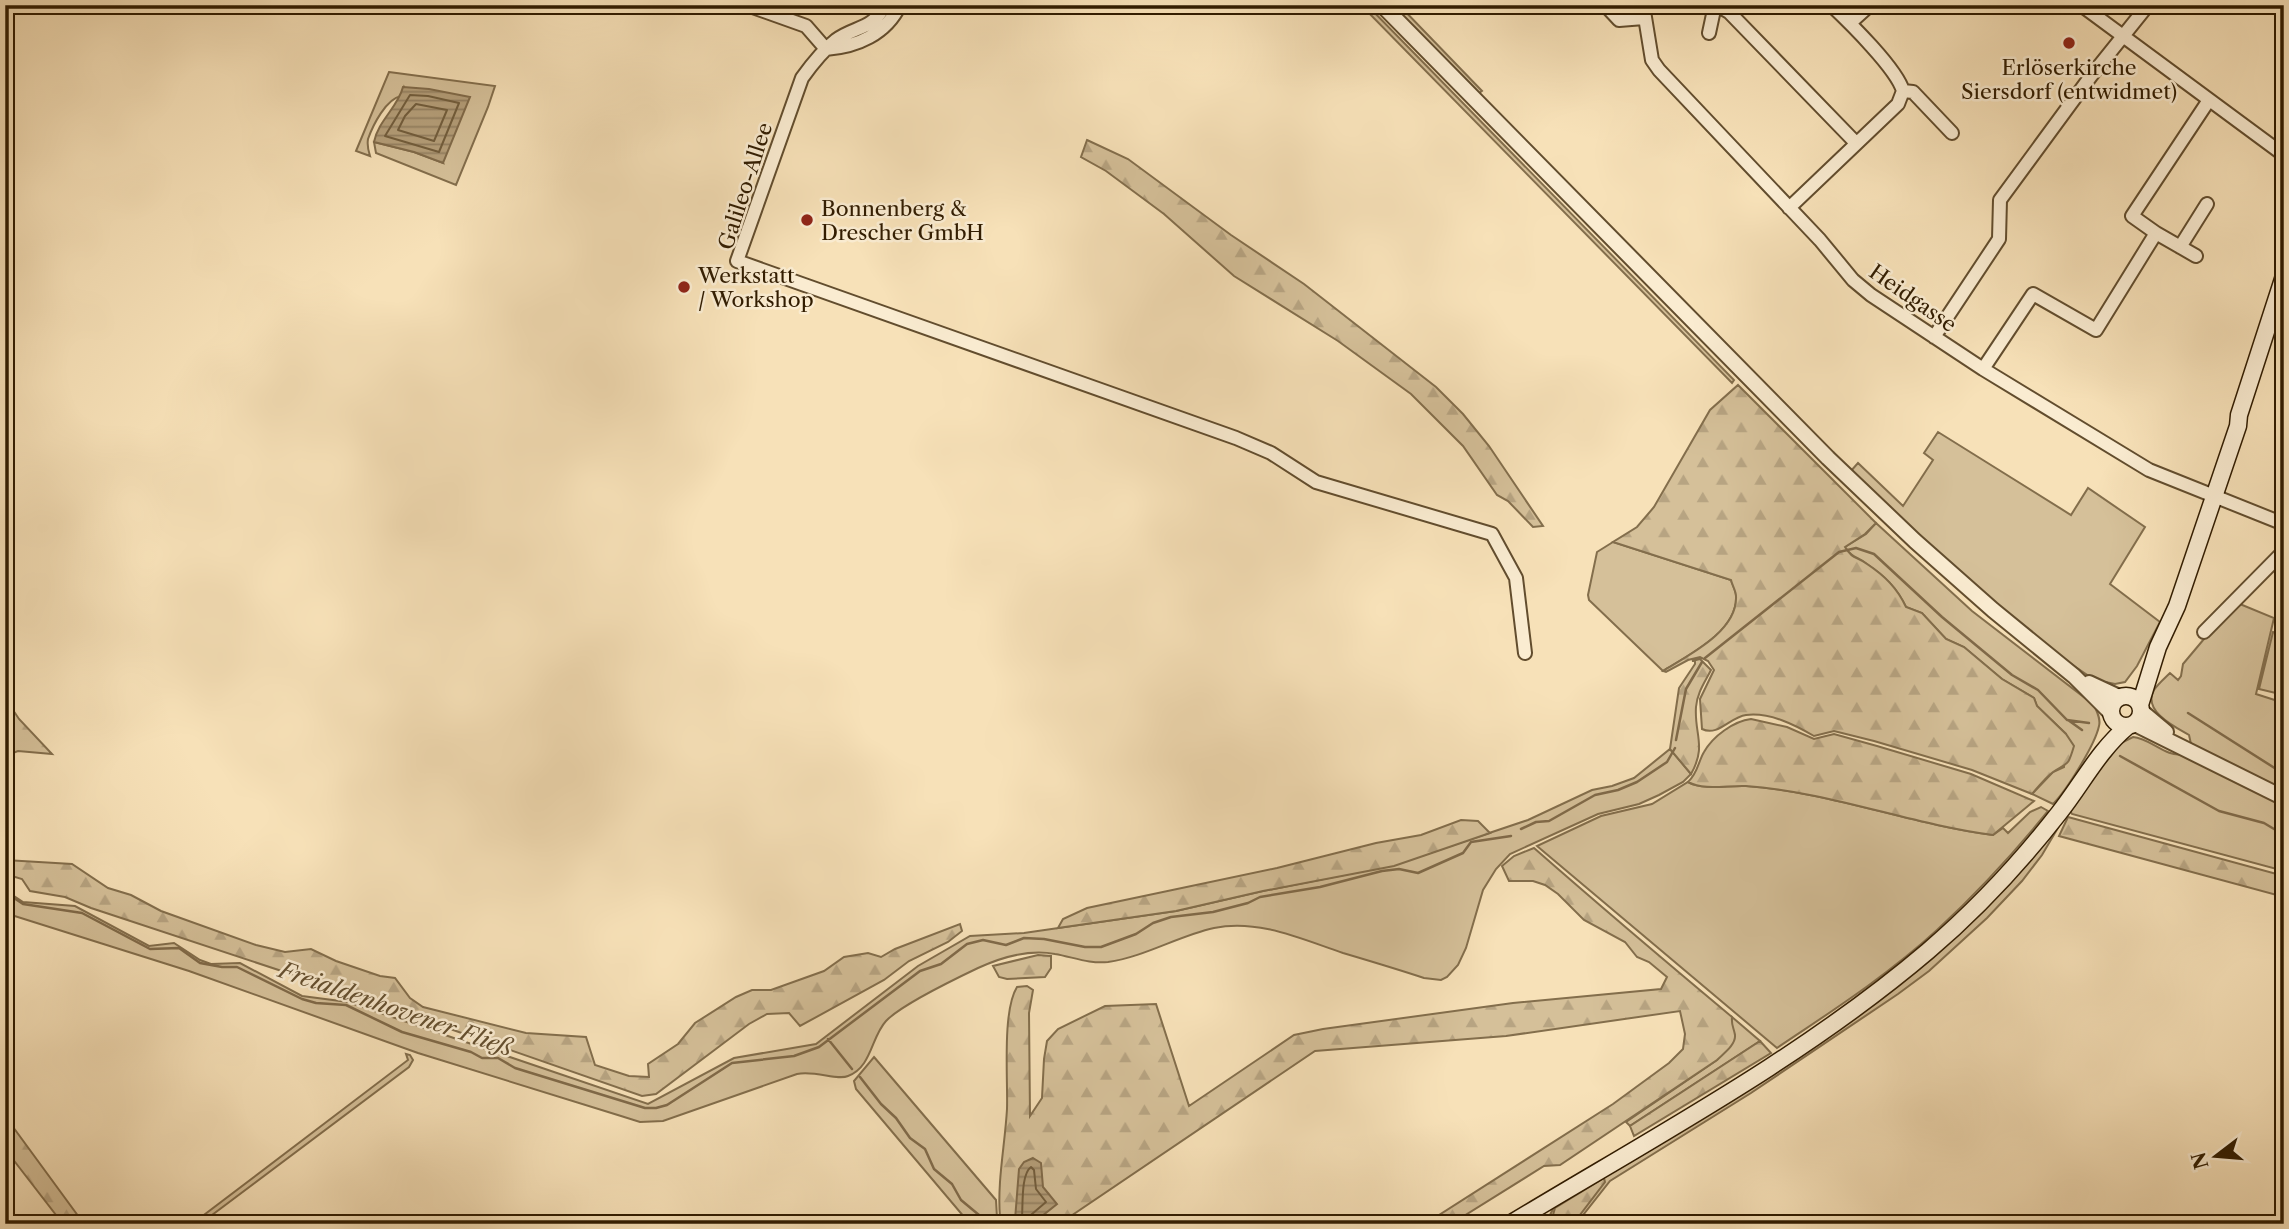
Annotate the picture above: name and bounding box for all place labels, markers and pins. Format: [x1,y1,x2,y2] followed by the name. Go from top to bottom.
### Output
[2061,35,2077,51] marker: Erlöserkirche Siersdorf (entwidmet)
[1961,55,2177,104] place label: Erlöserkirche Siersdorf (entwidmet)
[821,196,984,245] place label: Bonnenberg & Drescher GmbH
[799,212,815,228] marker: Bonnenberg & Drescher GmbH
[697,263,814,312] place label: Werkstatt / Workshop
[676,279,692,295] marker: Werkstatt / Workshop

